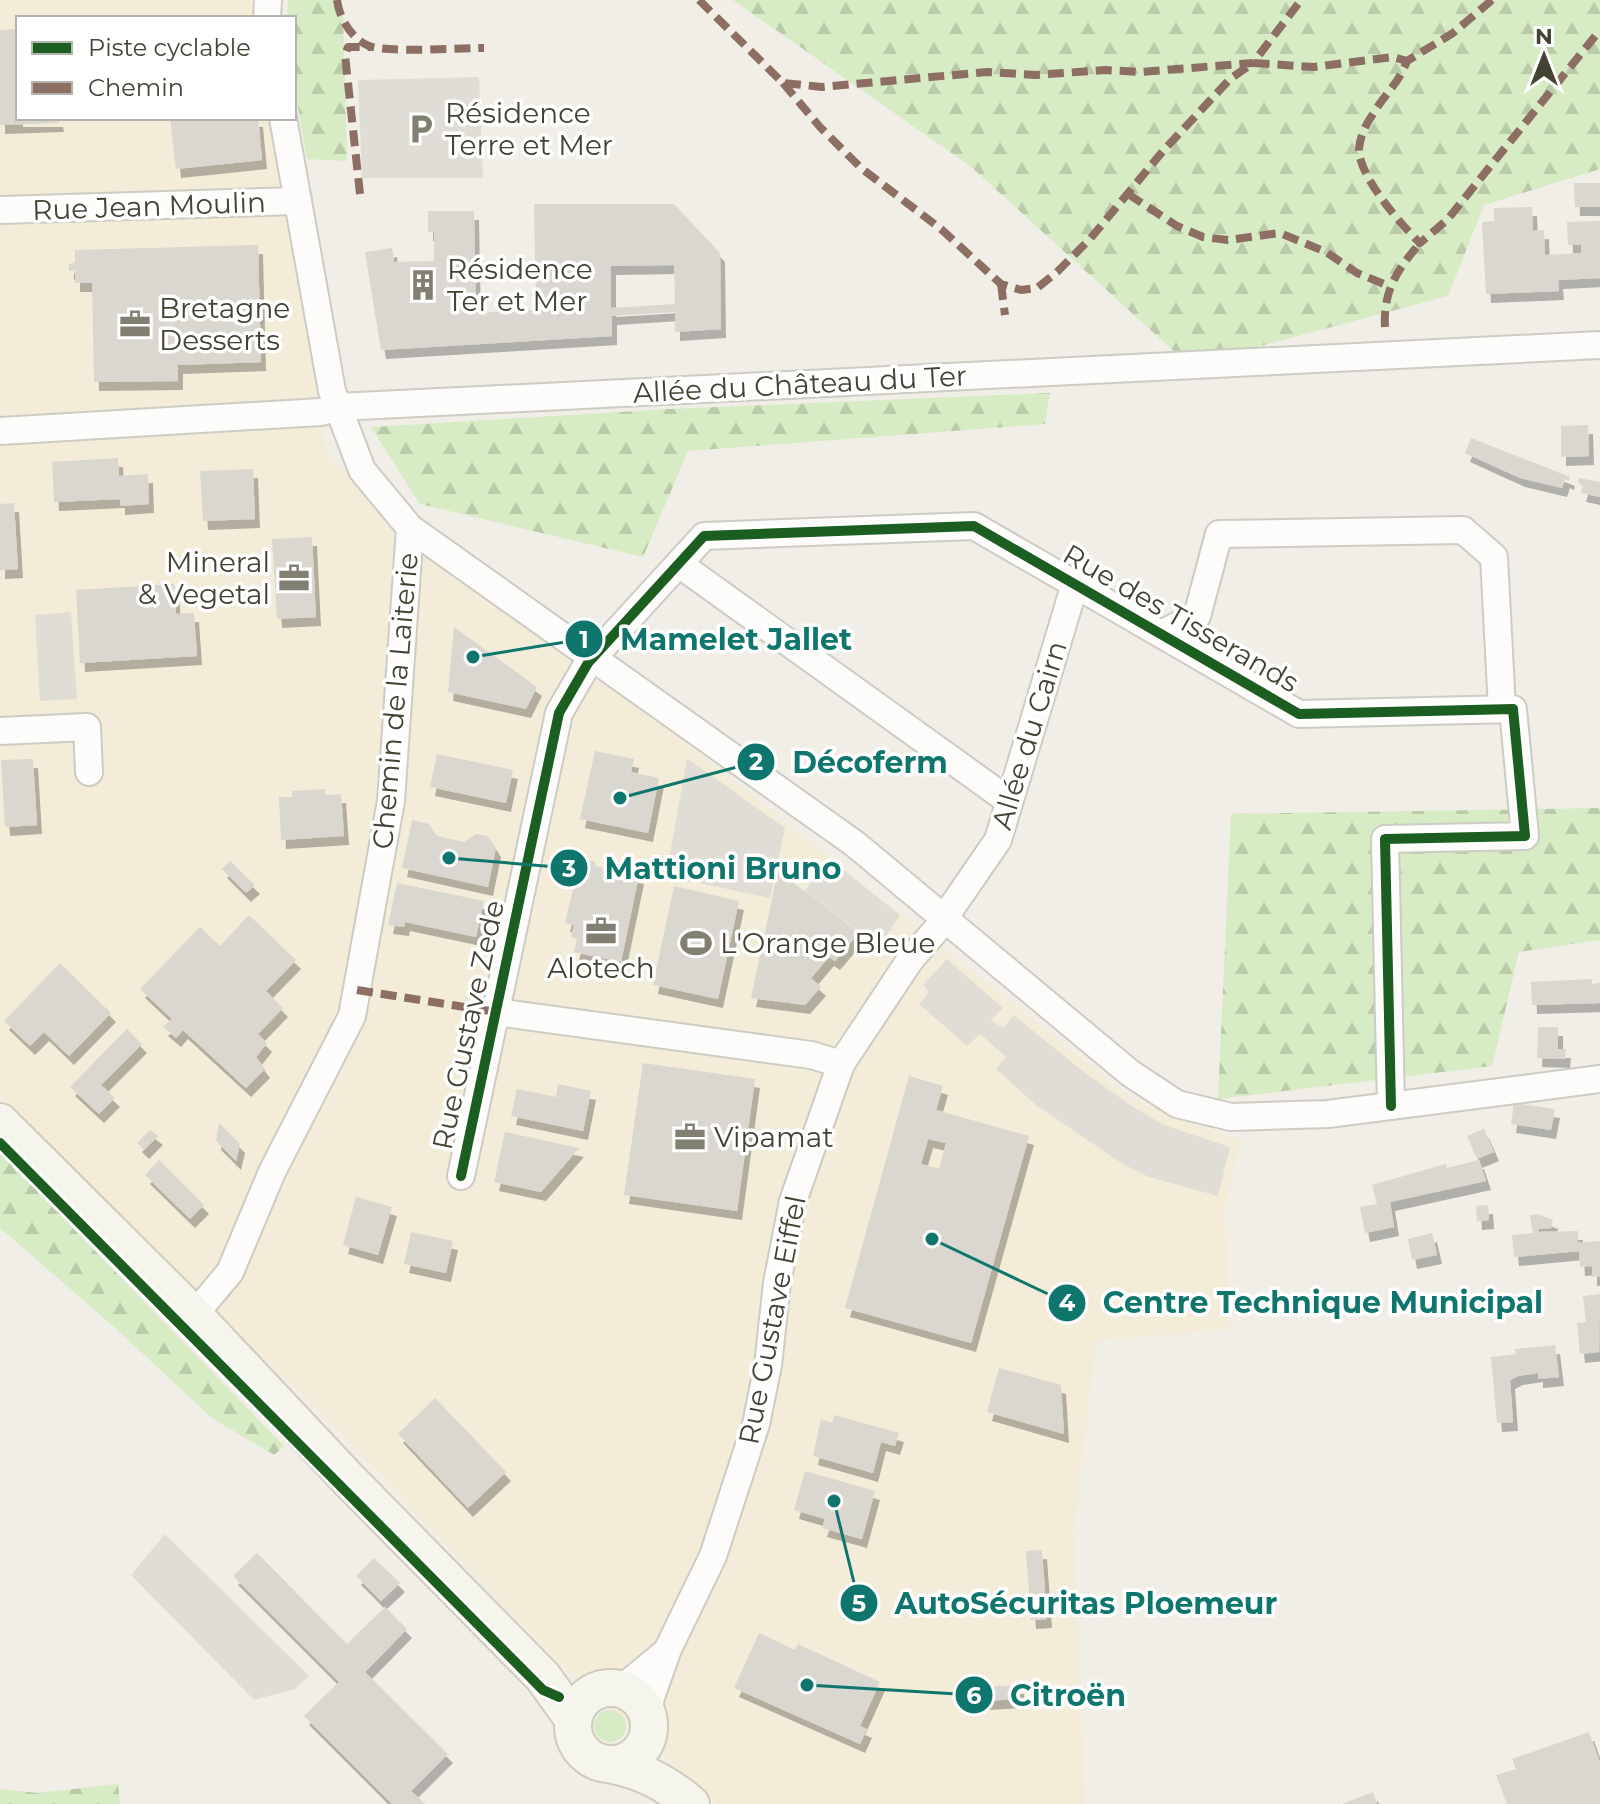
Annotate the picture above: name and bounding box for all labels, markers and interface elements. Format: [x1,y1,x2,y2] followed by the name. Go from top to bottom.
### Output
[16,16,296,120] legend
[1504,16,1584,96] north arrow
[1535,23,1553,50] text: N
[88,33,251,62] text: Piste cyclable
[88,73,184,102] text: Chemin
[445,96,613,162] place label: Résidence Terre et Mer
[404,112,438,146] parking icon: Résidence Terre et Mer
[32,185,266,227] street label: Rue Jean Moulin
[447,252,593,318] place label: Résidence Ter et Mer
[406,268,440,302] building icon: Résidence Ter et Mer
[159,291,290,357] place label: Bretagne Desserts
[118,307,152,341] office icon: Bretagne Desserts
[632,358,968,410] street label: Allée du Château du Ter
[1057,537,1305,699] street label: Rue des Tisserands
[138,545,270,611] place label: Mineral & Vegetal
[365,551,425,851] street label: Chemin de la Laiterie
[277,561,311,595] office icon: Mineral & Vegetal
[564,612,868,666] callout: Mamelet Jallet
[620,621,852,658] text: Mamelet Jallet
[579,625,589,654] text: 1
[984,637,1074,833] street label: Allée du Cairn
[736,735,964,789] callout: Décoferm
[792,744,948,781] text: Décoferm
[749,747,763,776] text: 2
[549,841,858,895] callout: Mattioni Bruno
[605,850,841,887] text: Mattioni Bruno
[561,854,576,883] text: 3
[425,897,511,1153] street label: Rue Gustave Zede
[584,914,618,948] office icon: Alotech
[679,926,713,960] sports icon: L'Orange Bleue
[720,926,935,960] place label: L'Orange Bleue
[547,951,655,985] place label: Alotech
[673,1120,707,1154] office icon: Vipamat
[714,1120,834,1154] place label: Vipamat
[731,1193,813,1447] street label: Rue Gustave Eiffel
[1047,1276,1559,1330] callout: Centre Technique Municipal
[1103,1284,1543,1321] text: Centre Technique Municipal
[1059,1288,1076,1317] text: 4
[839,1576,1294,1630] callout: AutoSécuritas Ploemeur
[894,1585,1277,1622] text: AutoSécuritas Ploemeur
[852,1589,866,1618] text: 5
[954,1668,1142,1722] callout: Citroën
[1010,1677,1126,1714] text: Citroën
[966,1681,982,1710] text: 6

